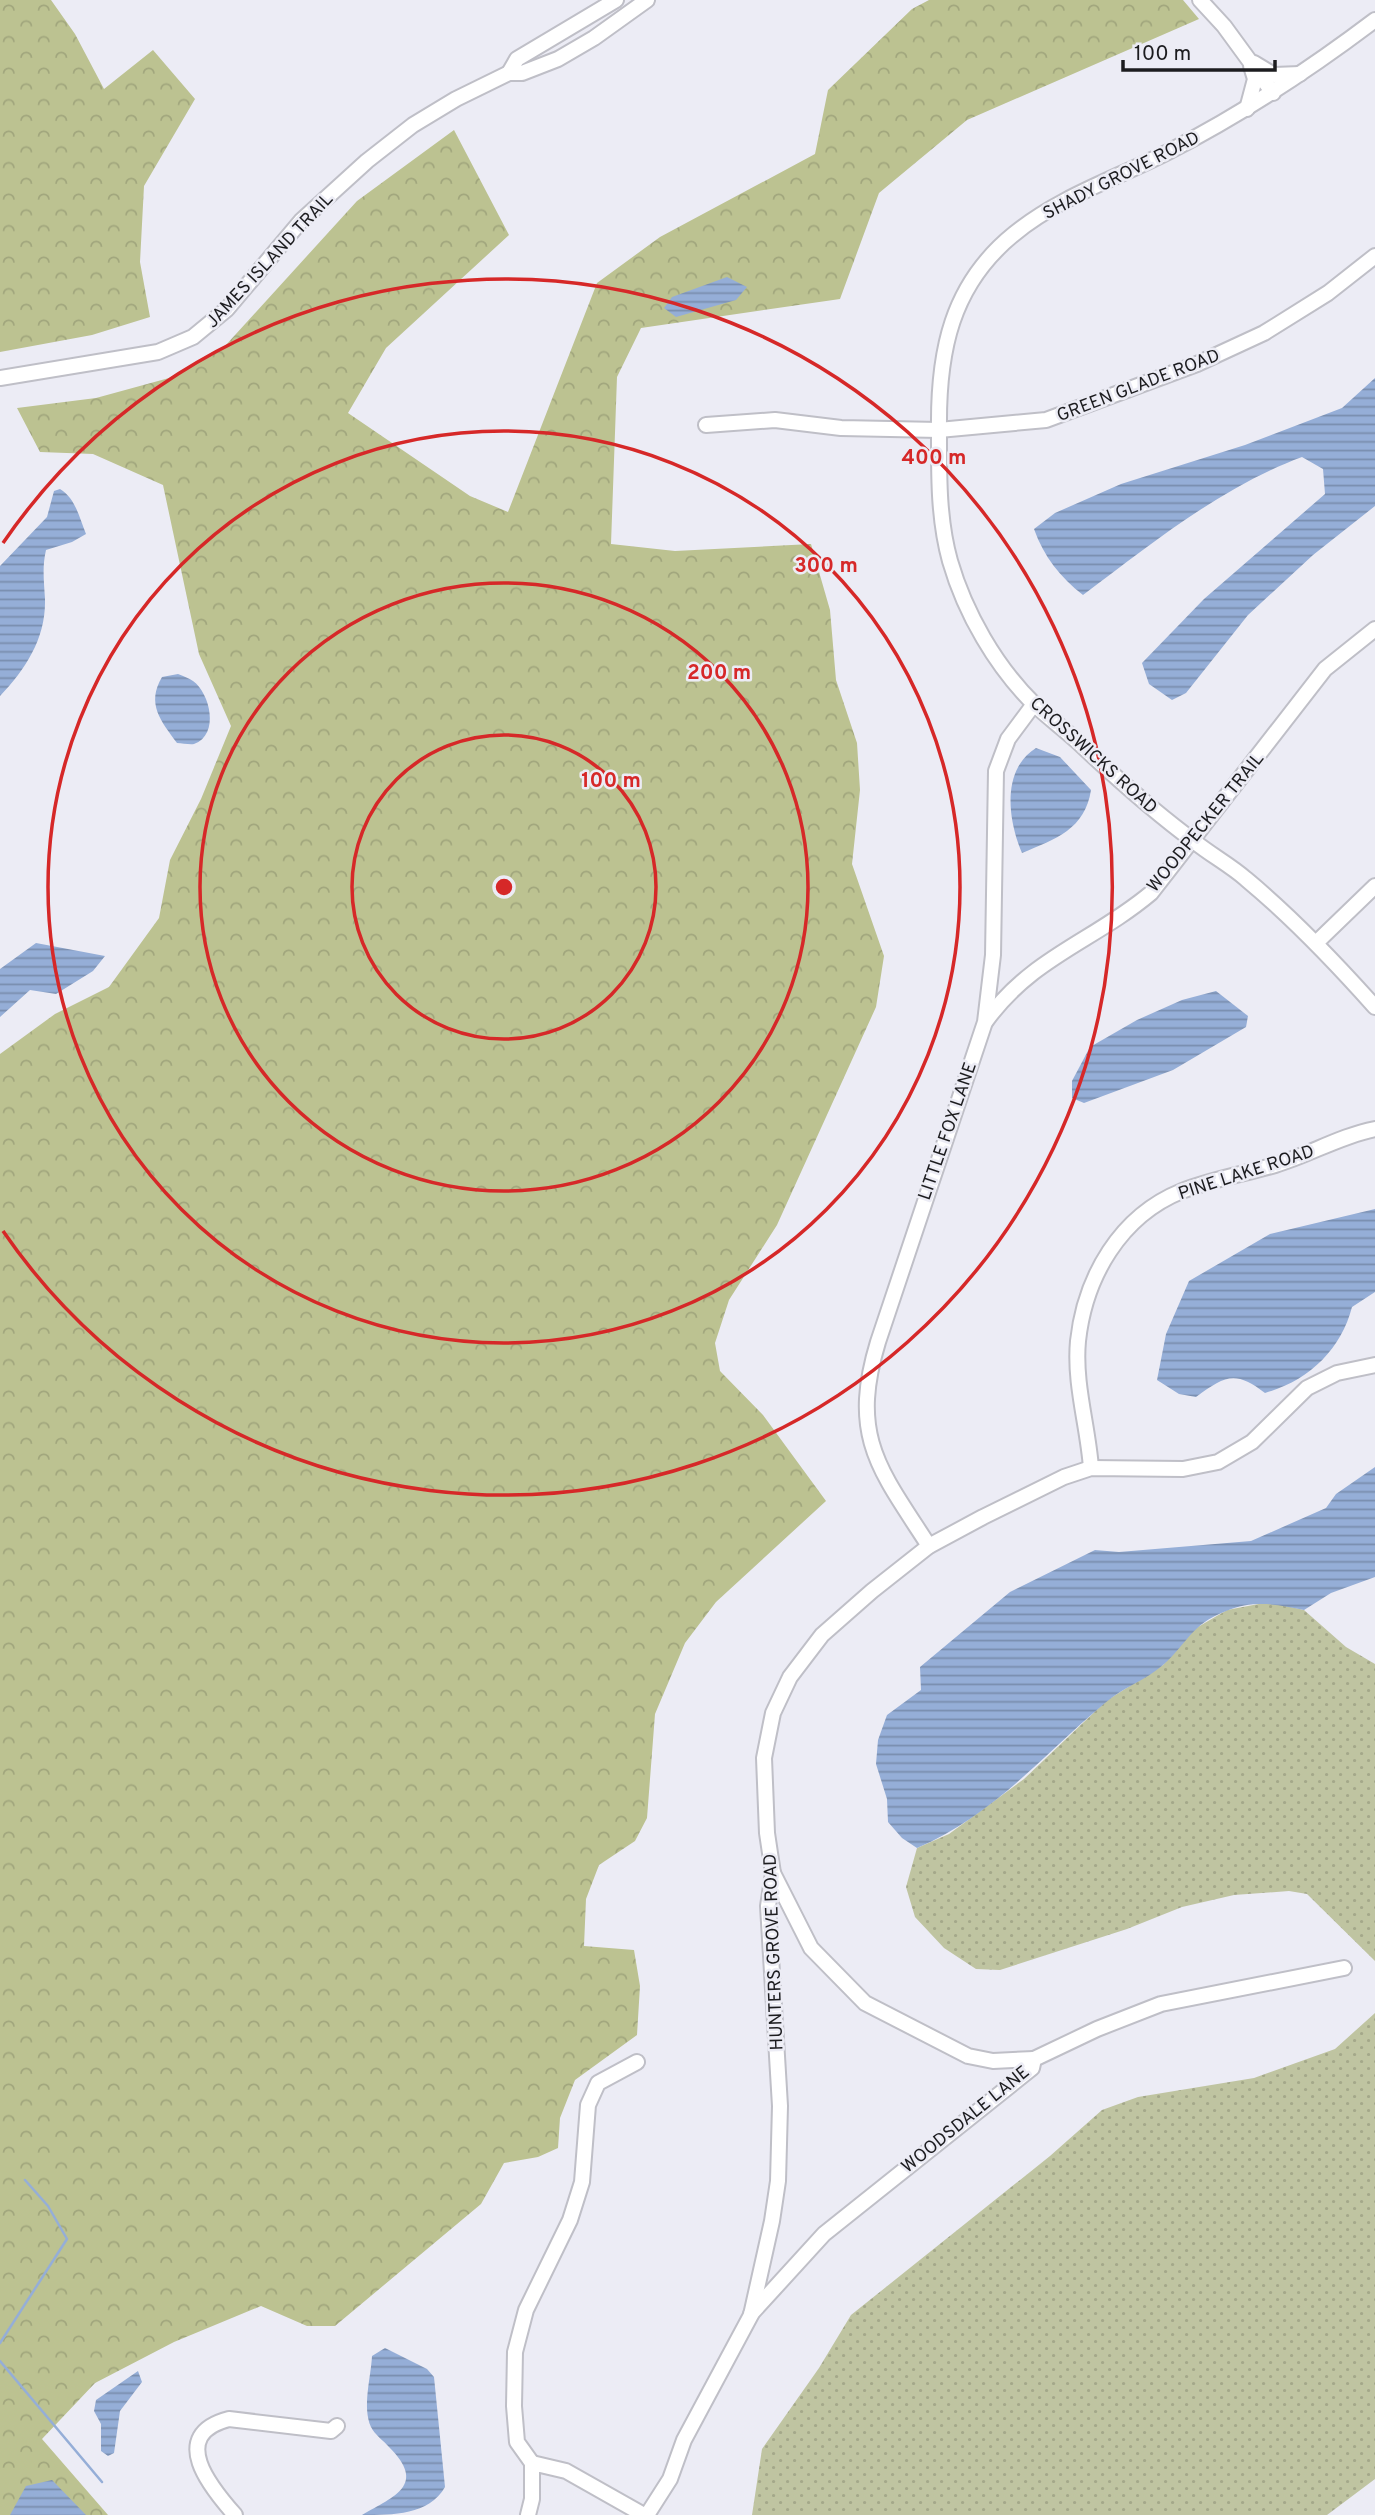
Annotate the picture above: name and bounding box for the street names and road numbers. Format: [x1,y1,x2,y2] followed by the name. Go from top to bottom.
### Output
[1040,127,1204,226] street label: SHADY GROVE ROAD
[201,189,339,333] street label: JAMES ISLAND TRAIL
[1054,345,1223,428] street label: GREEN GLADE ROAD
[1024,693,1162,820] street label: CROSSWICKS ROAD
[1143,748,1270,898] street label: WOODPECKER TRAIL
[914,1059,983,1204] street label: LITTLE FOX LANE
[1176,1141,1317,1206] street label: PINE LAKE ROAD
[760,1853,789,2051] street label: HUNTERS GROVE ROAD
[897,2061,1035,2179] street label: WOODSDALE LANE

